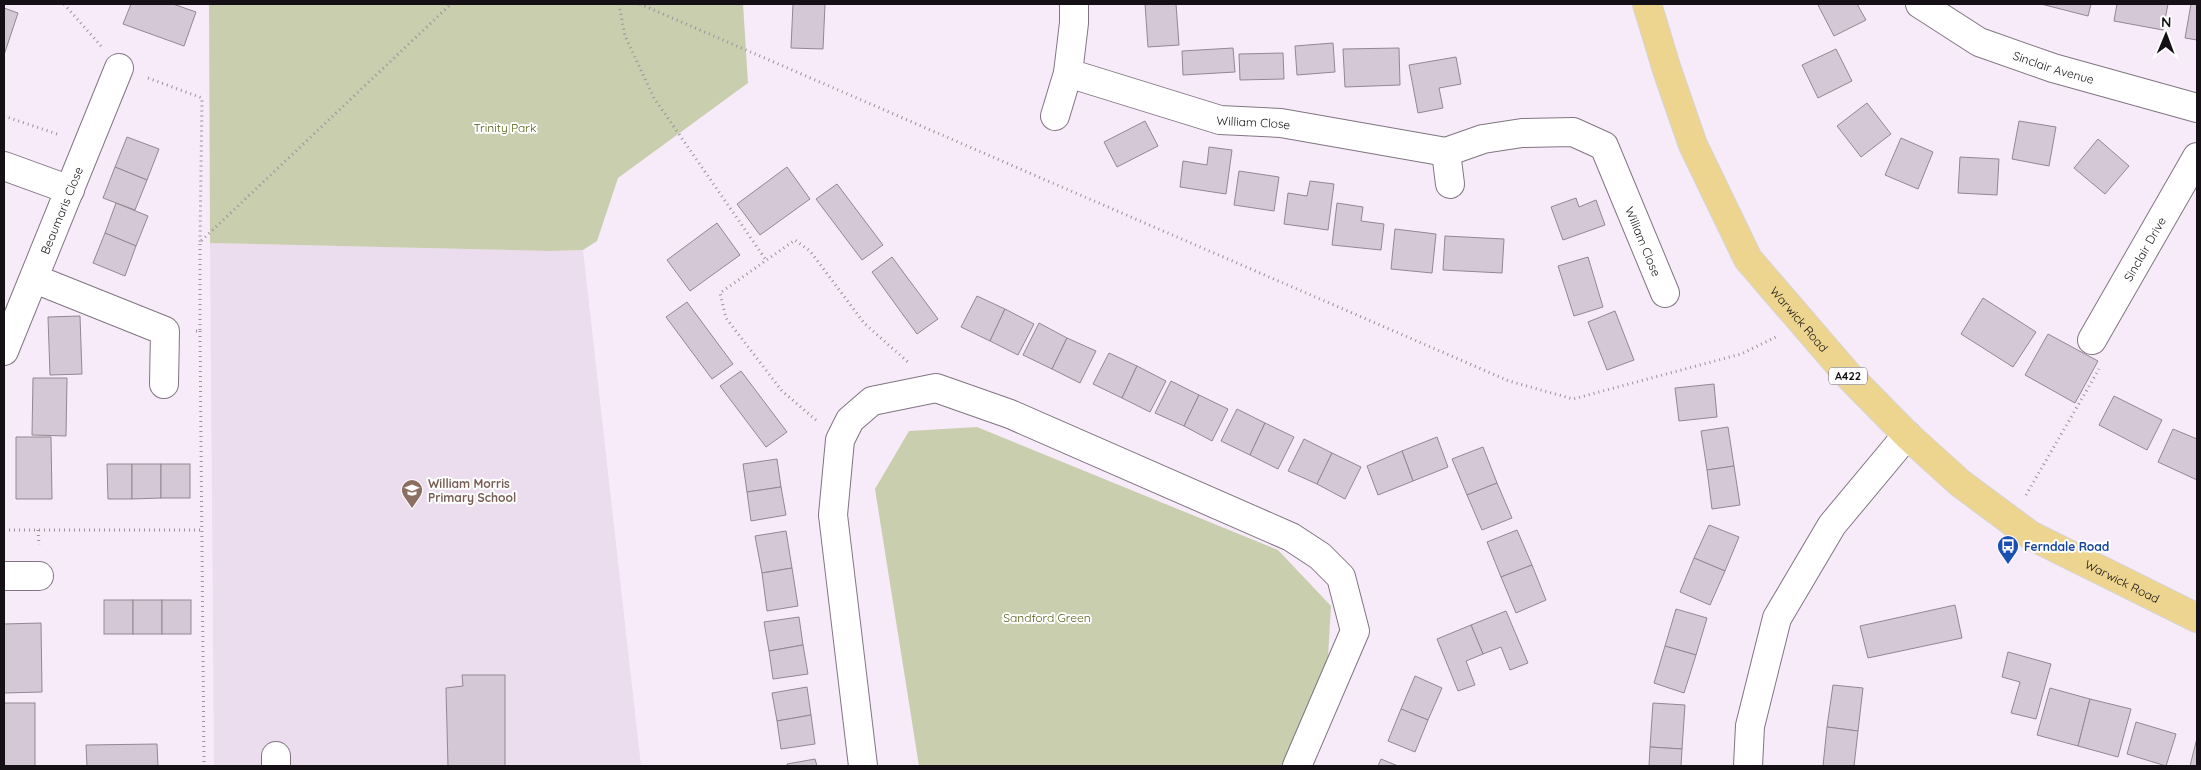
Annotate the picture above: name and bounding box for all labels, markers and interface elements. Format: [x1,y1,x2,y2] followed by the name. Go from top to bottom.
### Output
[2141,10,2191,60] north arrow
[2161,13,2172,31] text: N
[2011,47,2096,87] street label: Sinclair Avenue
[1216,112,1292,132] street label: William Close
[474,120,536,135] park label: Trinity Park
[37,164,86,256] street label: Beaumaris Close
[1622,204,1665,279] street label: William Close
[2120,214,2169,284] street label: Sinclair Drive
[1767,283,1832,355] street label: Warwick Road
[1829,368,1867,384] road number: A422
[428,476,516,505] place label: William Morris Primary School
[400,478,424,509] school or university icon: William Morris Primary School
[1996,534,2020,565] bus stop icon: Ferndale Road
[2024,539,2109,554] place label: Ferndale Road
[2083,556,2162,606] street label: Warwick Road
[1003,610,1091,625] park label: Sandford Green

